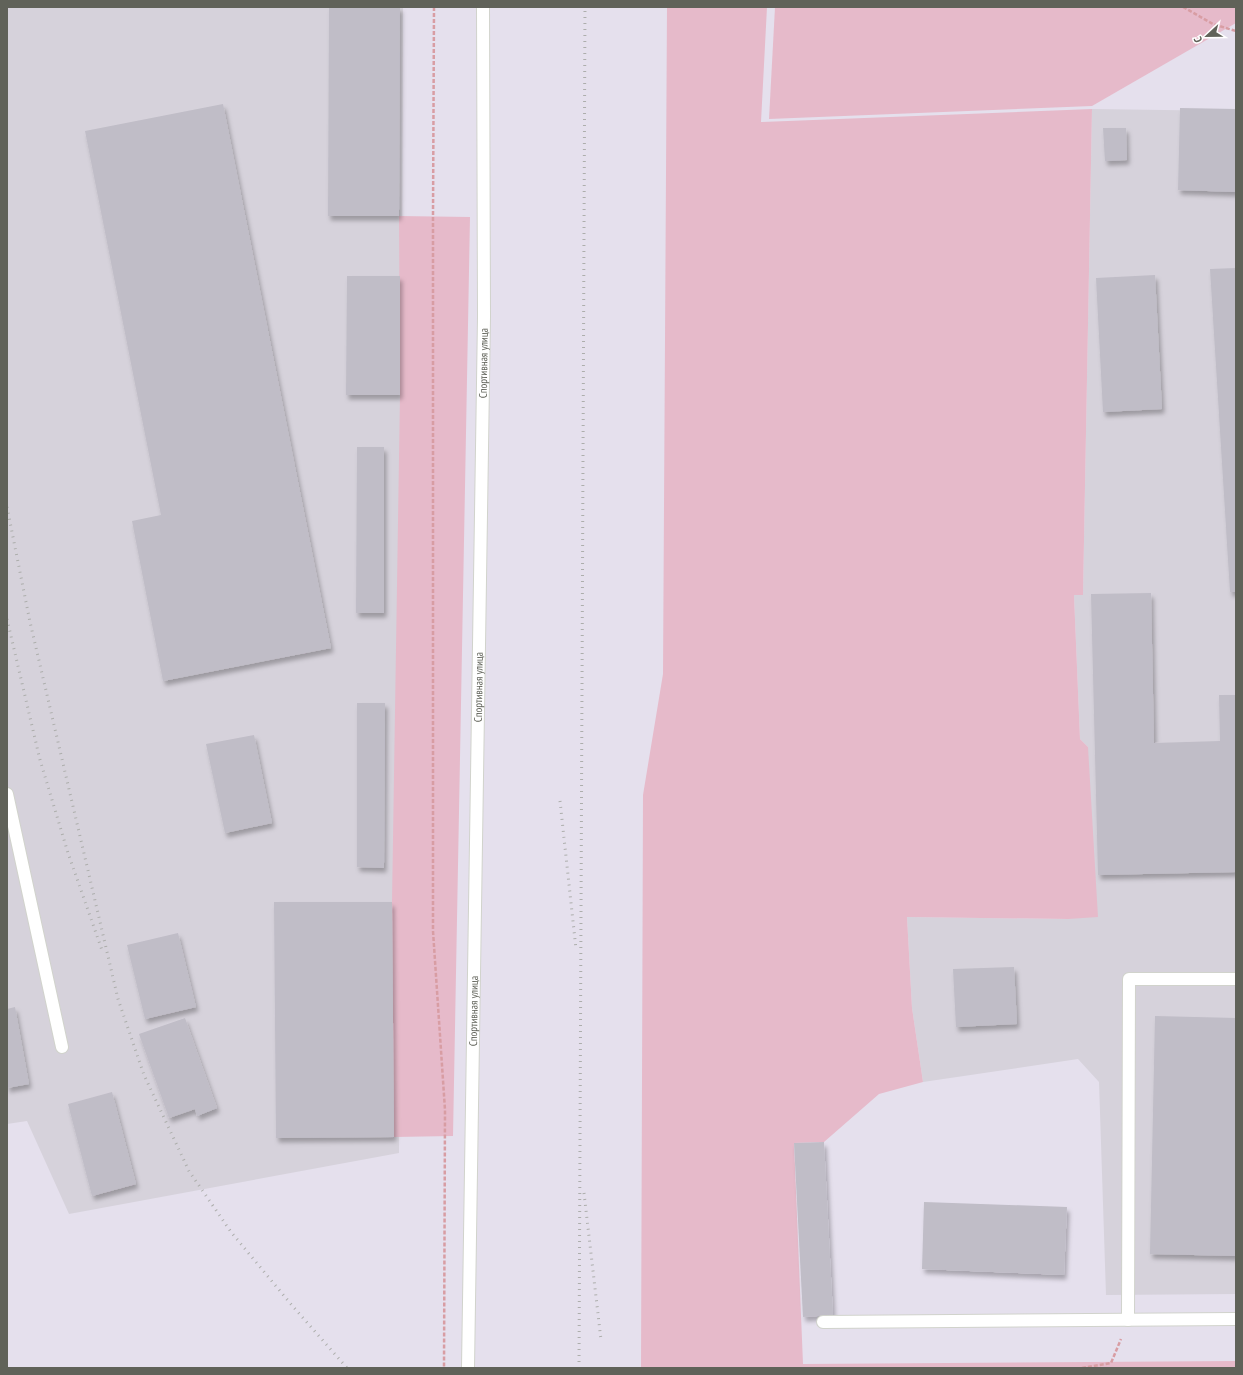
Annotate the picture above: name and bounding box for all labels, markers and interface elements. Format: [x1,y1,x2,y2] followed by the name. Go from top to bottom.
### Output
[1187,16,1227,56] north arrow
[1190,35,1205,45] text: С
[476,328,491,398] street label: Спортивная улица
[471,652,486,722] street label: Спортивная улица
[466,976,481,1046] street label: Спортивная улица

